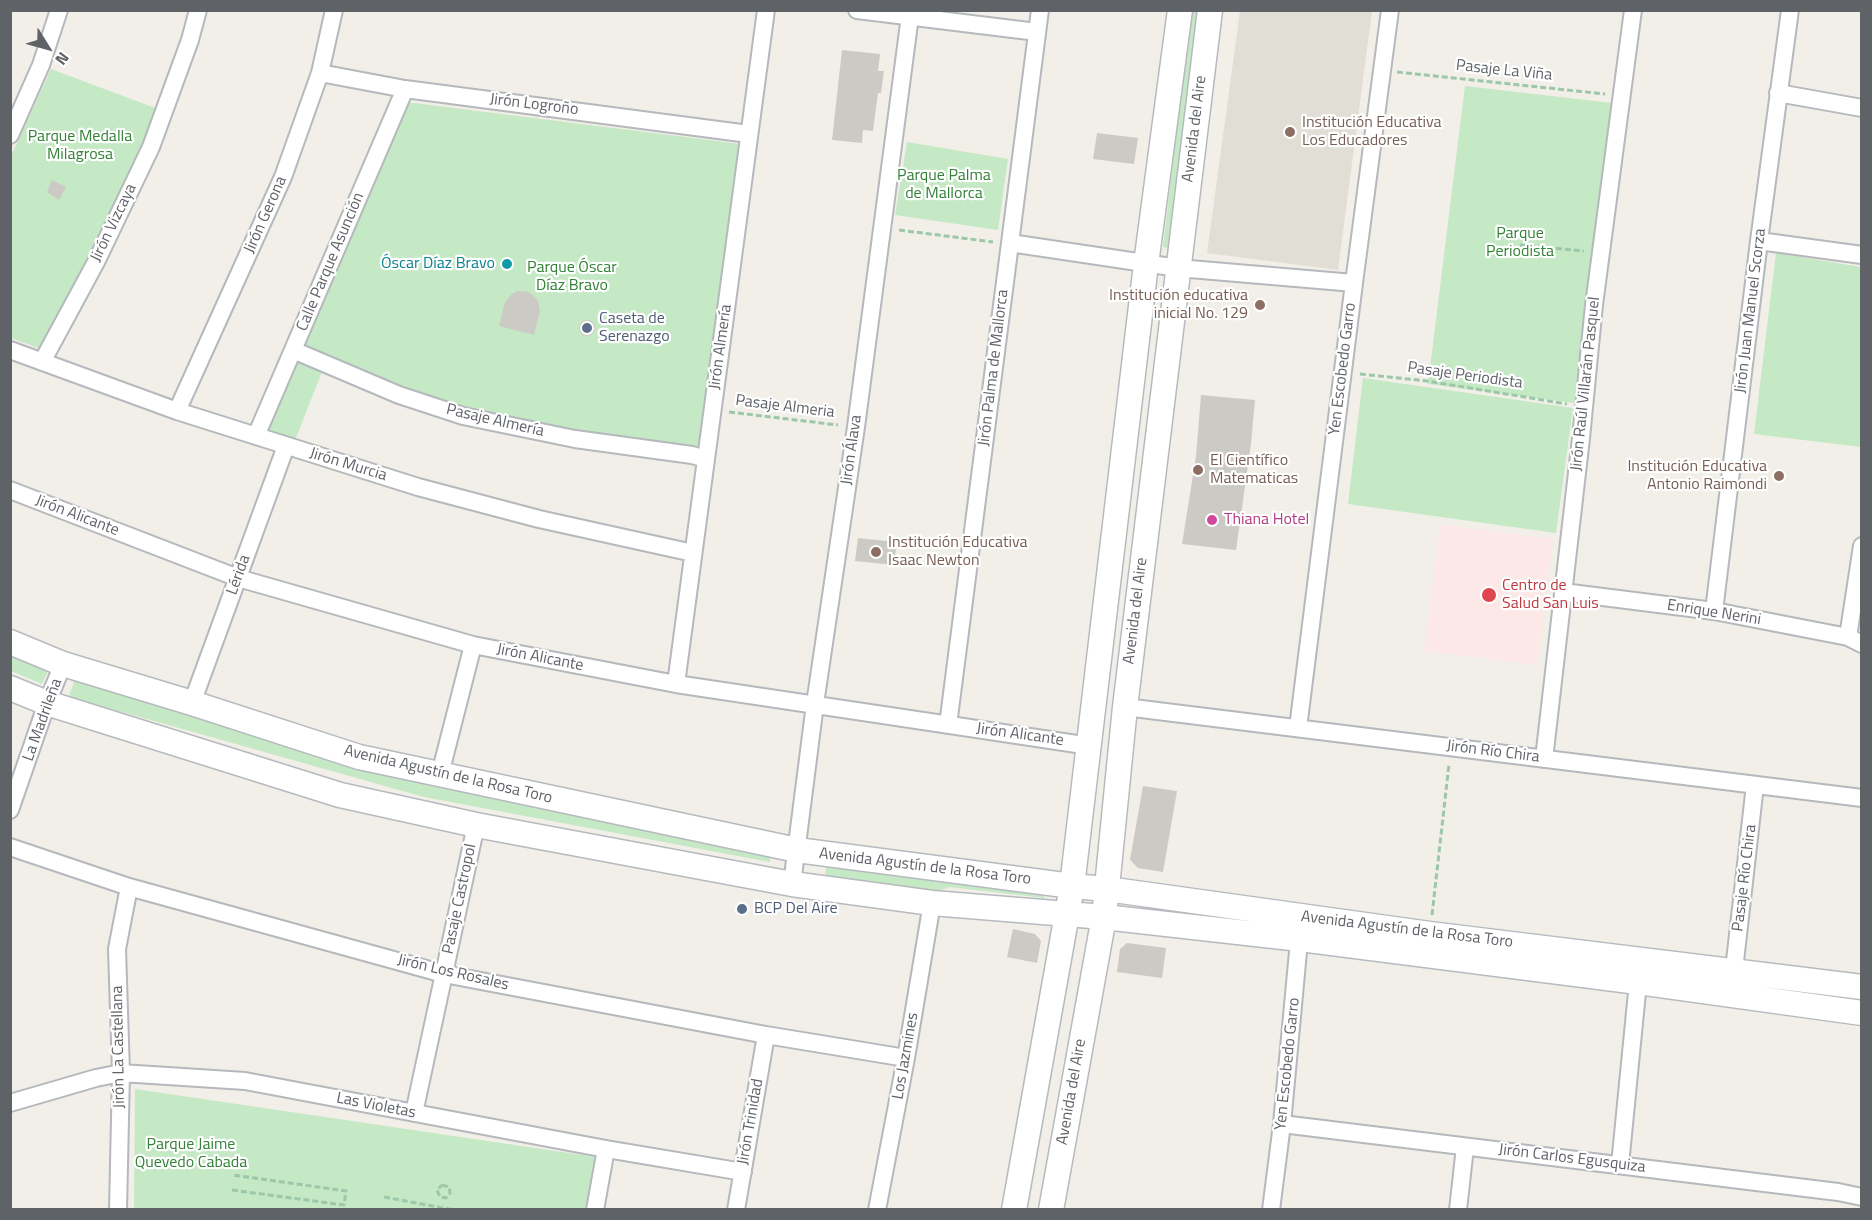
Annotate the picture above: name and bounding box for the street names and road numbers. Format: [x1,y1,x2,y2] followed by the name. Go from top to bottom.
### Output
[1455,56,1553,86] street label: Pasaje La Viña
[1179,75,1211,183] street label: Avenida del Aire
[489,90,579,120] street label: Jirón Logroño
[240,173,292,257] street label: Jirón Gerona
[87,181,141,265] street label: Jirón Vizcaya
[293,190,369,334] street label: Calle Parque Asunción
[1731,227,1771,395] street label: Jirón Juan Manuel Scorza
[975,289,1013,447] street label: Jirón Palma de Mallorca
[1567,296,1605,472] street label: Jirón Raúl Villarán Pasquel
[1325,302,1361,436] street label: Yen Escobedo Garro
[706,303,736,391] street label: Jirón Almería
[1406,358,1524,394] street label: Pasaje Periodista
[734,391,836,423] street label: Pasaje Almeria
[444,400,546,442] street label: Pasaje Almería
[838,414,866,486] street label: Jirón Álava
[307,444,389,486] street label: Jirón Murcia
[32,491,122,541] street label: Jirón Alicante
[223,552,255,598] street label: Lérida
[1120,557,1152,665] street label: Avenida del Aire
[1666,596,1762,630] street label: Enrique Nerini
[495,640,585,676] street label: Jirón Alicante
[19,676,67,764] street label: La Madrileña
[975,719,1065,751] street label: Jirón Alicante
[1445,737,1541,767] street label: Jirón Río Chira
[342,742,554,808] street label: Avenida Agustín de la Rosa Toro
[1729,823,1761,933] street label: Pasaje Río Chira
[439,842,481,956] street label: Pasaje Castropol
[818,844,1032,890] street label: Avenida Agustín de la Rosa Toro
[1300,907,1514,953] street label: Avenida Agustín de la Rosa Toro
[395,951,511,995] street label: Jirón Los Rosales
[108,985,130,1109] street label: Jirón La Castellana
[1271,997,1305,1131] street label: Yen Escobedo Garro
[889,1011,923,1101] street label: Los Jazmines
[1053,1038,1091,1146] street label: Avenida del Aire
[734,1077,768,1167] street label: Jirón Trinidad
[335,1089,417,1123] street label: Las Violetas
[1497,1140,1647,1178] street label: Jirón Carlos Egusquiza

